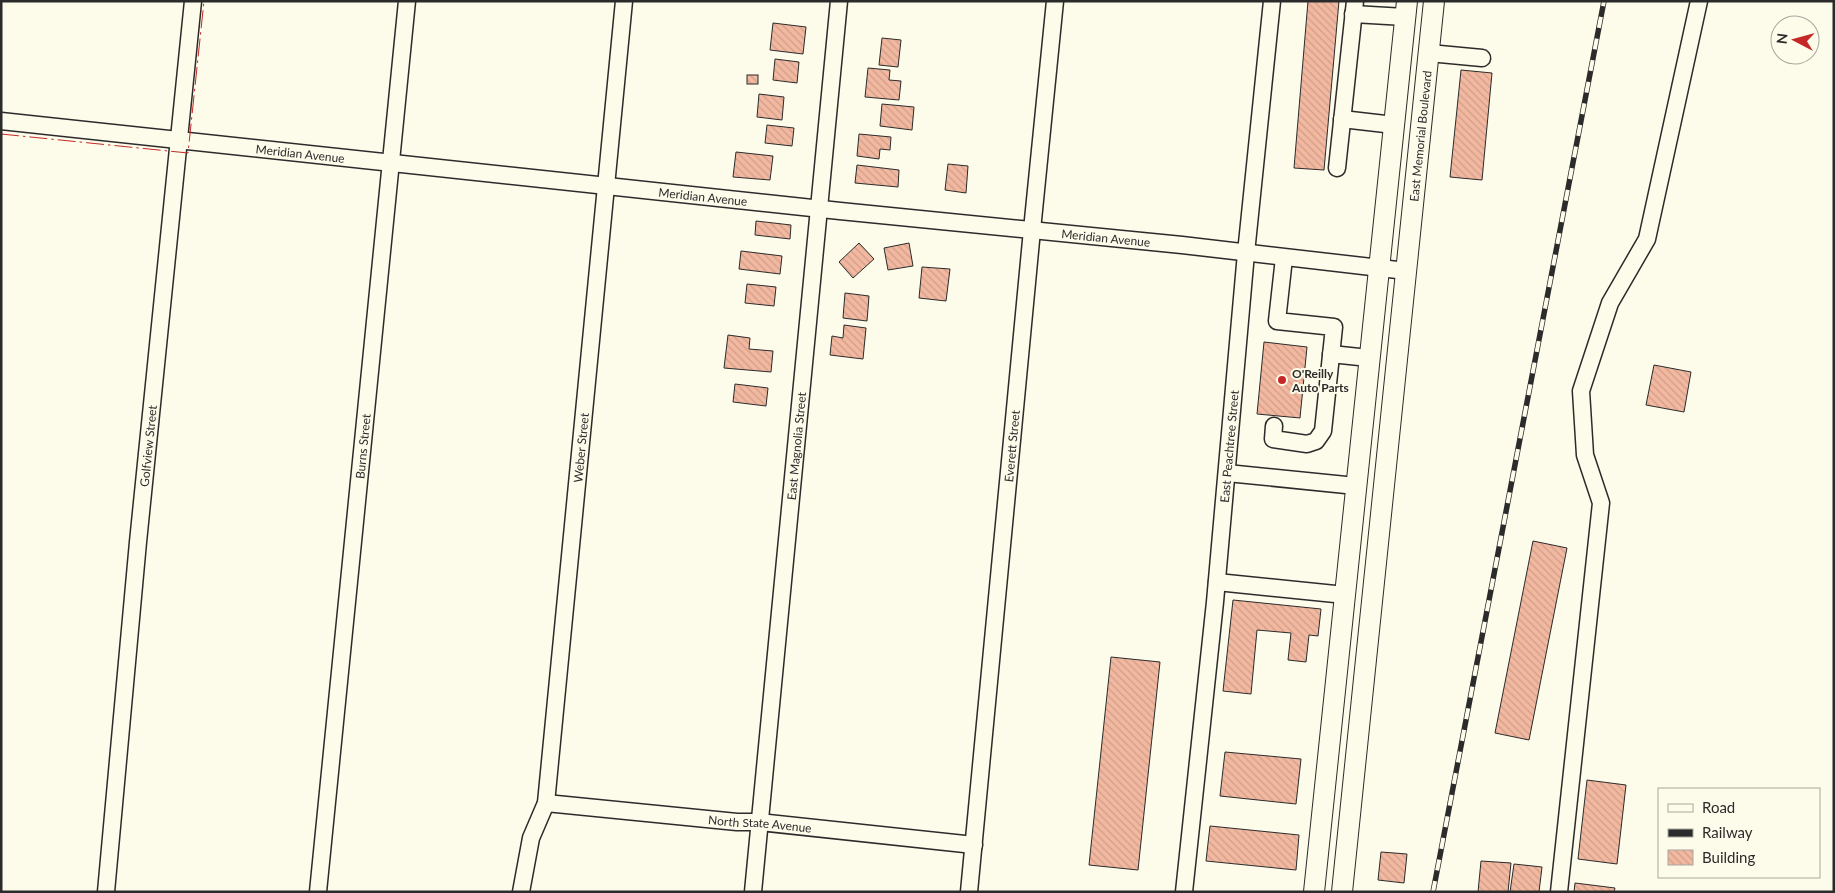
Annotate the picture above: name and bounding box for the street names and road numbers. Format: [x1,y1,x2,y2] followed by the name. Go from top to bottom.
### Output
[1406,70,1434,202] street label: East Memorial Boulevard
[255,141,345,165] street label: Meridian Avenue
[658,184,748,209] street label: Meridian Avenue
[1061,226,1151,249] street label: Meridian Avenue
[1216,389,1241,503] street label: East Peachtree Street
[783,391,809,501] street label: East Magnolia Street
[136,404,159,487] street label: Golfview Street
[1001,409,1022,483] street label: Everett Street
[570,411,591,483] street label: Weber Street
[352,412,373,479] street label: Burns Street
[708,812,812,835] street label: North State Avenue

